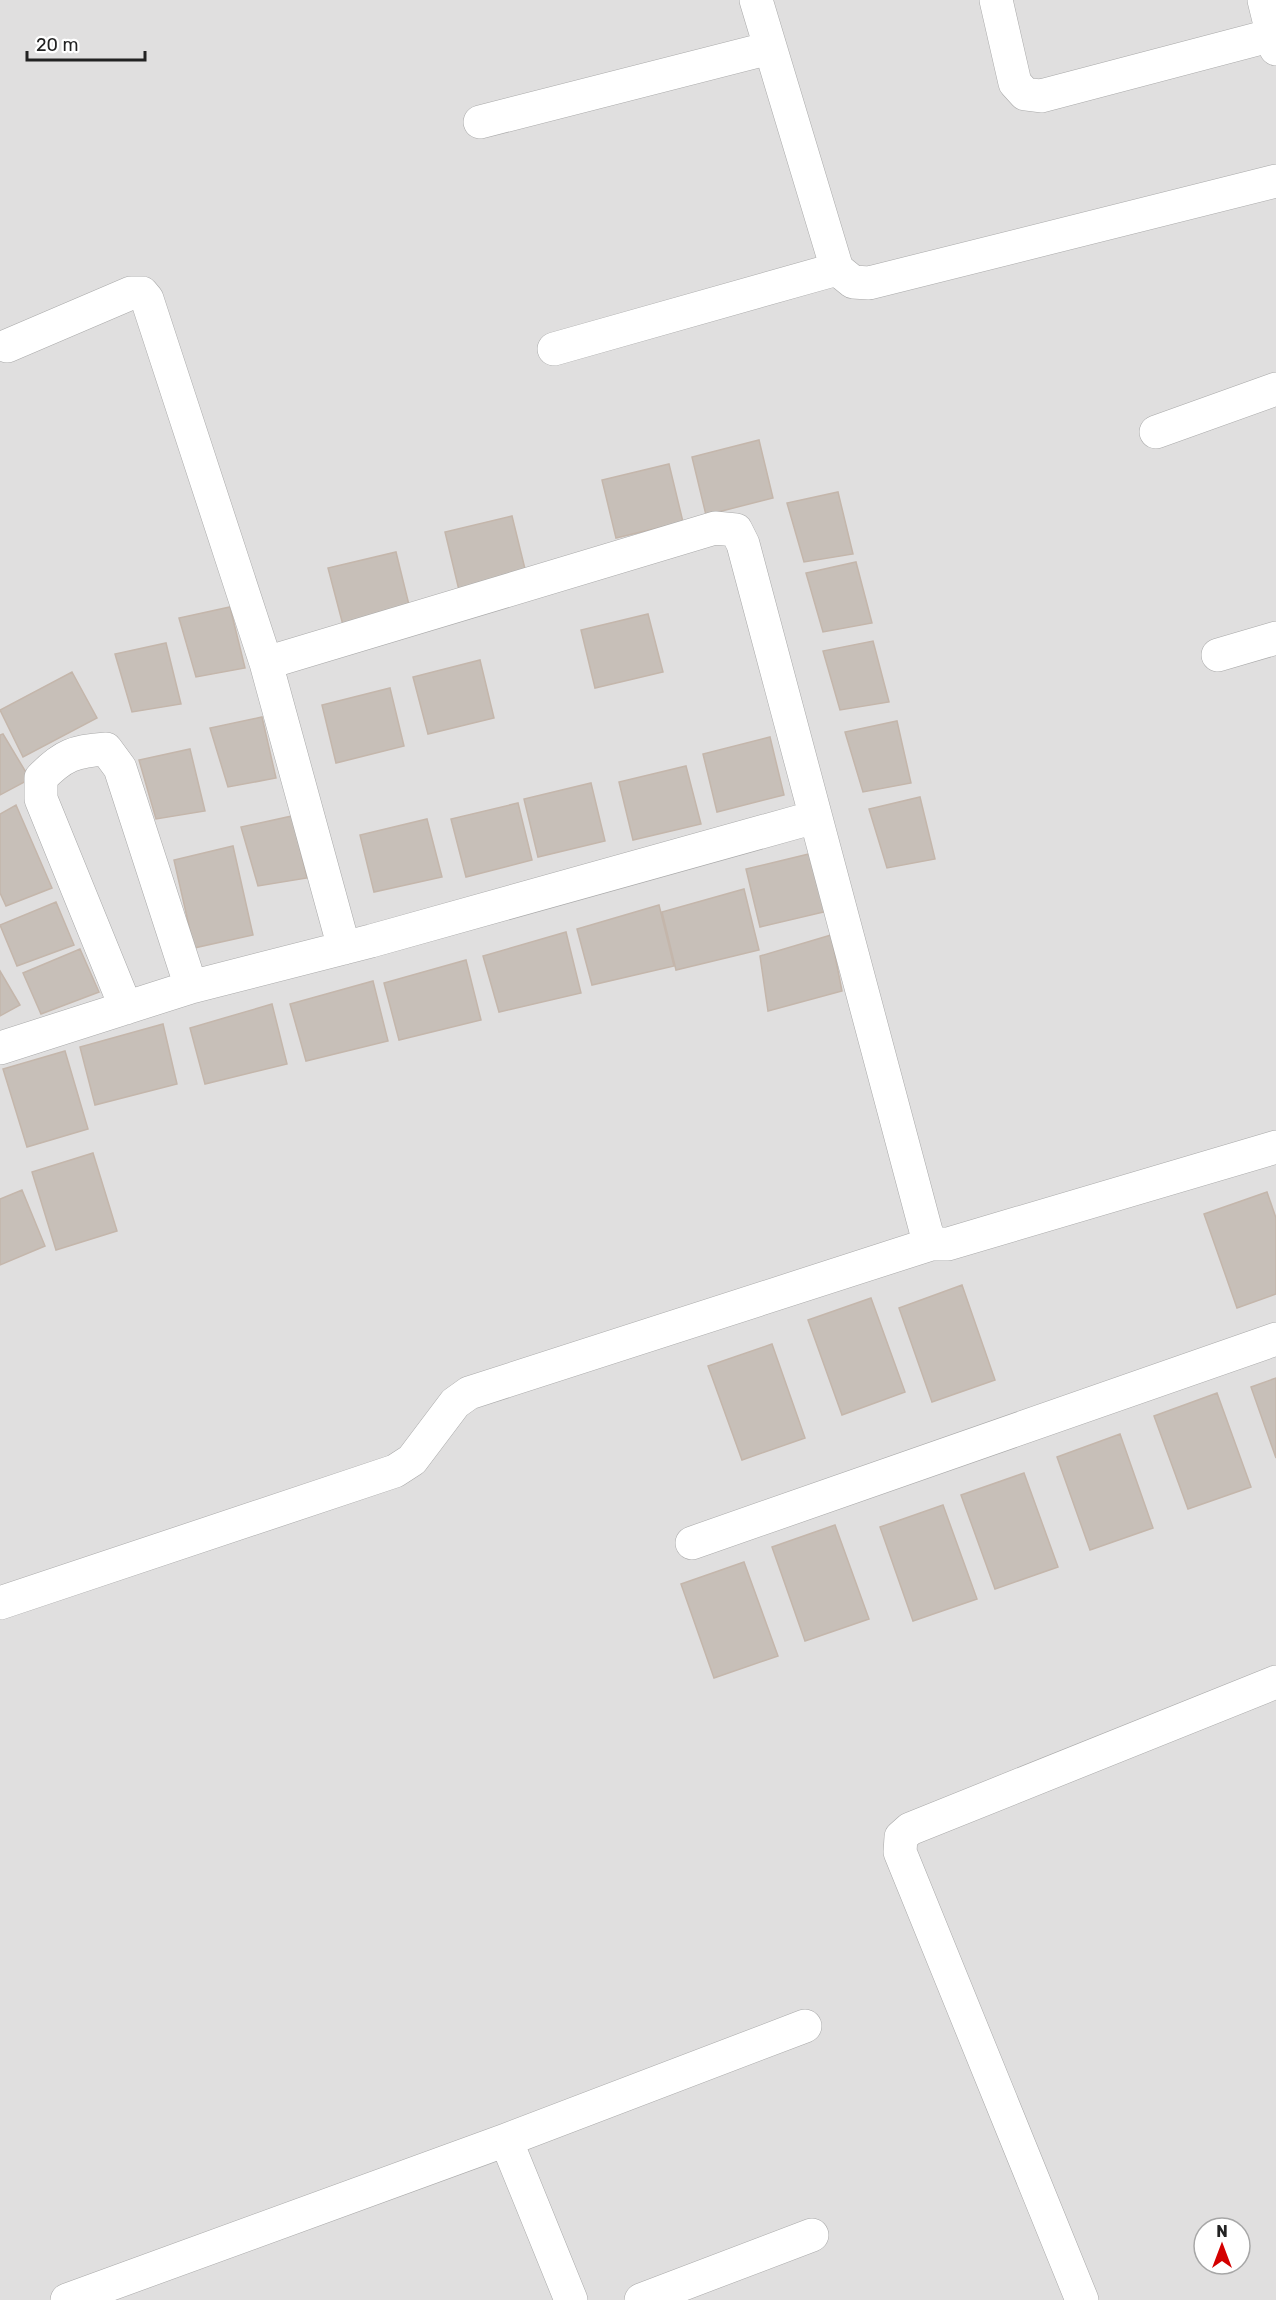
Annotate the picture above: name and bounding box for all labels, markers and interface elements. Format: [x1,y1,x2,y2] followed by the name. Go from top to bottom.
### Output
[27,24,146,62] scale bar
[36,34,78,56] text: 20 m
[1192,2216,1252,2276] north arrow
[1216,2222,1228,2241] text: N

